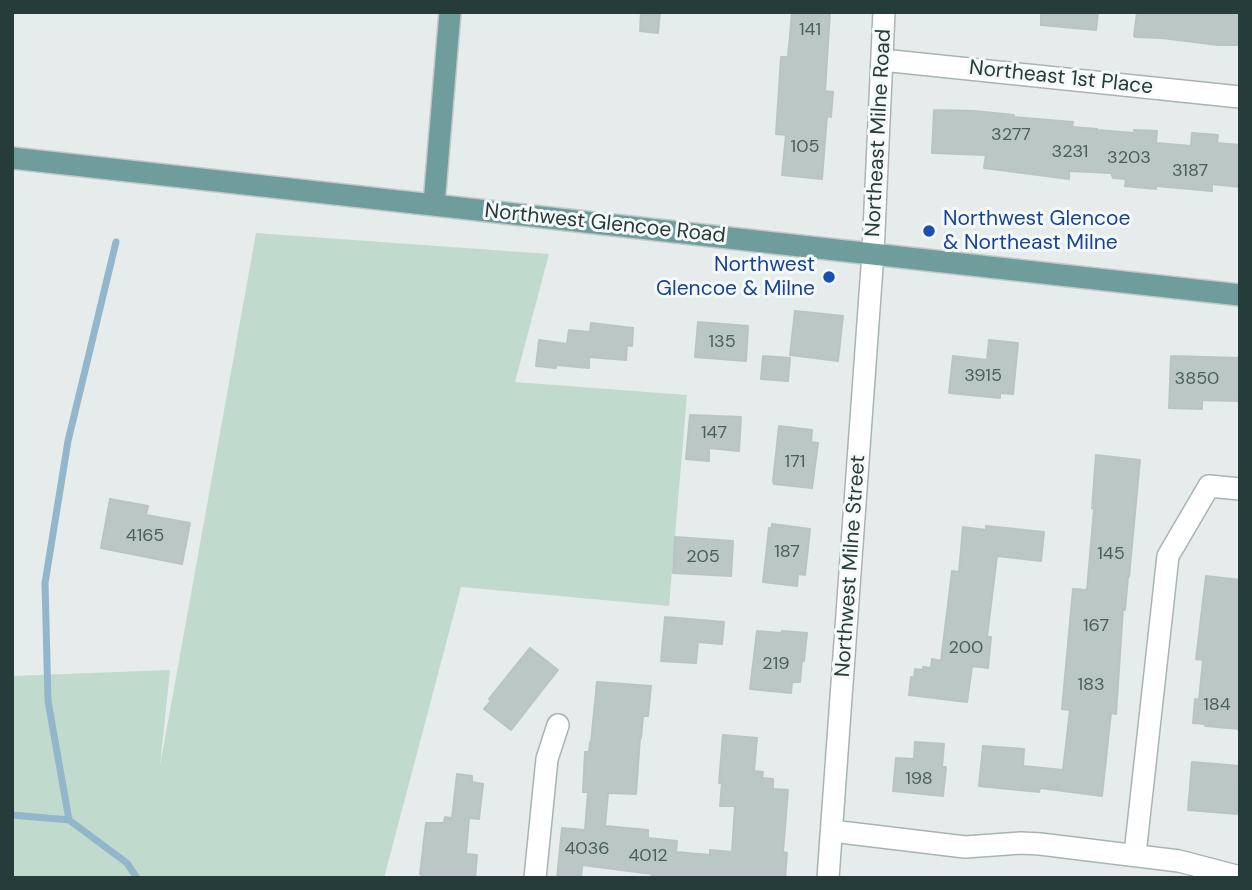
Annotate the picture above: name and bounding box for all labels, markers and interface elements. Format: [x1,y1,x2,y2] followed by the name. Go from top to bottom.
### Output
[799,19,821,41] house number: 141
[861,28,897,238] street label: Northeast Milne Road
[968,56,1154,100] street label: Northeast 1st Place
[991,124,1031,146] house number: 3277
[791,136,819,158] house number: 105
[1052,141,1088,163] house number: 3231
[1107,147,1151,169] house number: 3203
[1172,160,1208,182] house number: 3187
[483,199,727,249] street label: Northwest Glencoe Road
[943,206,1130,256] place label: Northwest Glencoe & Northeast Milne
[921,223,937,239] marker: Northwest Glencoe & Northeast Milne
[656,252,815,302] place label: Northwest Glencoe & Milne
[821,269,837,285] marker: Northwest Glencoe & Milne
[708,331,736,353] house number: 135
[964,365,1002,387] house number: 3915
[1175,368,1219,390] house number: 3850
[701,422,727,444] house number: 147
[785,451,805,473] house number: 171
[831,454,871,678] street label: Northwest Milne Street
[126,525,164,547] house number: 4165
[774,541,800,563] house number: 187
[1097,543,1125,565] house number: 145
[686,546,720,568] house number: 205
[1083,615,1109,637] house number: 167
[949,637,983,659] house number: 200
[762,653,790,675] house number: 219
[1077,674,1105,696] house number: 183
[1203,694,1231,716] house number: 184
[905,768,933,790] house number: 198
[564,838,610,860] house number: 4036
[628,845,668,867] house number: 4012

